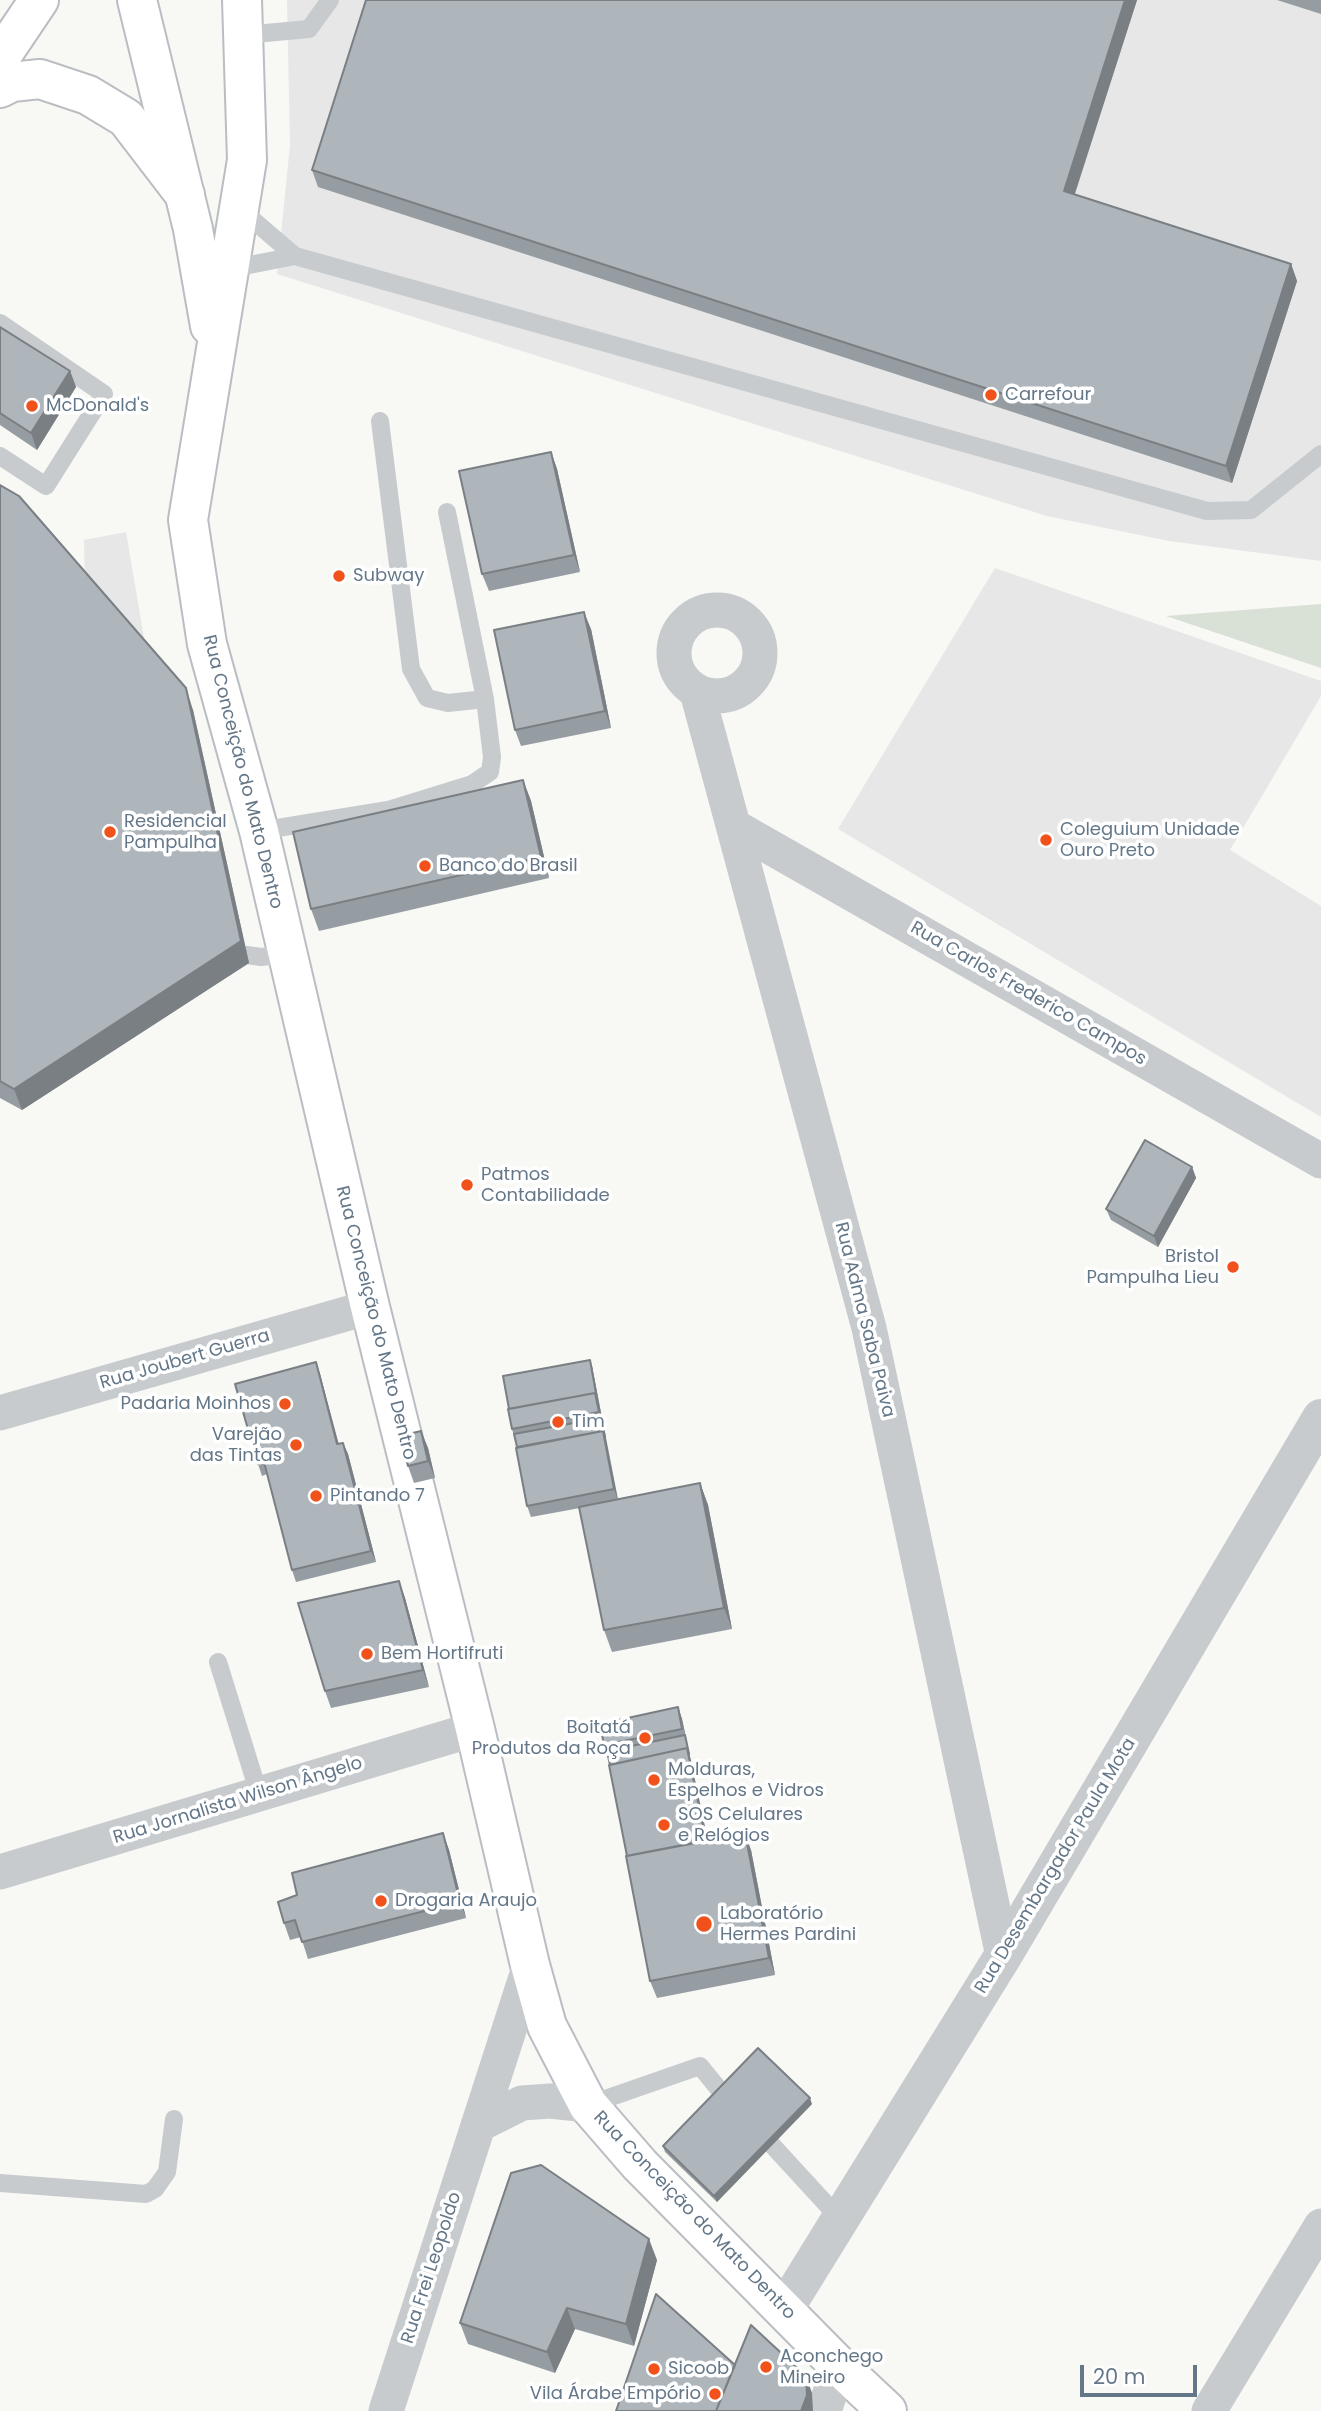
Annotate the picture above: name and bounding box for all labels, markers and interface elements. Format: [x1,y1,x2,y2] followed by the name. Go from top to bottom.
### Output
[1005,384,1091,406] place label: Carrefour
[983,387,999,403] marker: Carrefour
[46,395,149,417] place label: McDonald's
[24,398,40,414] marker: McDonald's
[353,565,424,587] place label: Subway
[331,568,347,584] marker: Subway
[197,633,287,911] street label: Rua Conceição do Mato Dentro
[124,811,227,854] place label: Residencial Pampulha
[1060,819,1240,862] place label: Coleguium Unidade Ouro Preto
[102,824,118,840] marker: Residencial Pampulha
[1038,832,1054,848] marker: Coleguium Unidade Ouro Preto
[439,855,578,877] place label: Banco do Brasil
[417,858,433,874] marker: Banco do Brasil
[906,917,1150,1071] street label: Rua Carlos Frederico Campos
[481,1164,610,1206] place label: Patmos Contabilidade
[459,1177,475,1193] marker: Patmos Contabilidade
[330,1184,420,1462] street label: Rua Conceição do Mato Dentro
[829,1220,899,1420] street label: Rua Adma Saba Paiva
[1086,1246,1219,1288] place label: Bristol Pampulha Lieu
[1225,1259,1241,1275] marker: Bristol Pampulha Lieu
[98,1325,272,1395] street label: Rua Joubert Guerra
[121,1393,271,1415] place label: Padaria Moinhos
[277,1396,293,1412] marker: Padaria Moinhos
[572,1411,605,1433] place label: Tim
[550,1414,566,1430] marker: Tim
[190,1424,282,1466] place label: Varejão das Tintas
[288,1437,304,1453] marker: Varejão das Tintas
[330,1485,425,1507] place label: Pintando 7
[308,1488,324,1504] marker: Pintando 7
[381,1643,503,1665] place label: Bem Hortifruti
[359,1646,375,1662] marker: Bem Hortifruti
[472,1717,631,1760] place label: Boitatá Produtos da Roça
[637,1730,653,1746] marker: Boitatá Produtos da Roça
[971,1734,1141,1998] street label: Rua Desembargador Paula Mota
[111,1753,365,1849] street label: Rua Jornalista Wilson Ângelo
[668,1759,824,1802] place label: Molduras, Espelhos e Vidros
[646,1772,662,1788] marker: Molduras, Espelhos e Vidros
[678,1804,803,1846] place label: SOS Celulares e Relógios
[656,1817,672,1833] marker: SOS Celulares e Relógios
[395,1890,537,1912] place label: Drogaria Araujo
[373,1893,389,1909] marker: Drogaria Araujo
[720,1903,856,1946] place label: Laboratório Hermes Pardini
[694,1914,714,1934] marker: Laboratório Hermes Pardini
[588,2107,800,2325] street label: Rua Conceição do Mato Dentro
[397,2190,467,2346] street label: Rua Frei Leopoldo
[780,2346,883,2388] place label: Aconchego Mineiro
[1083,2352,1200,2396] scale bar
[668,2358,729,2380] place label: Sicoob
[758,2359,774,2375] marker: Aconchego Mineiro
[646,2361,662,2377] marker: Sicoob
[1093,2362,1146,2391] text: 20 m
[530,2383,701,2405] place label: Vila Árabe Empório
[707,2386,723,2402] marker: Vila Árabe Empório

